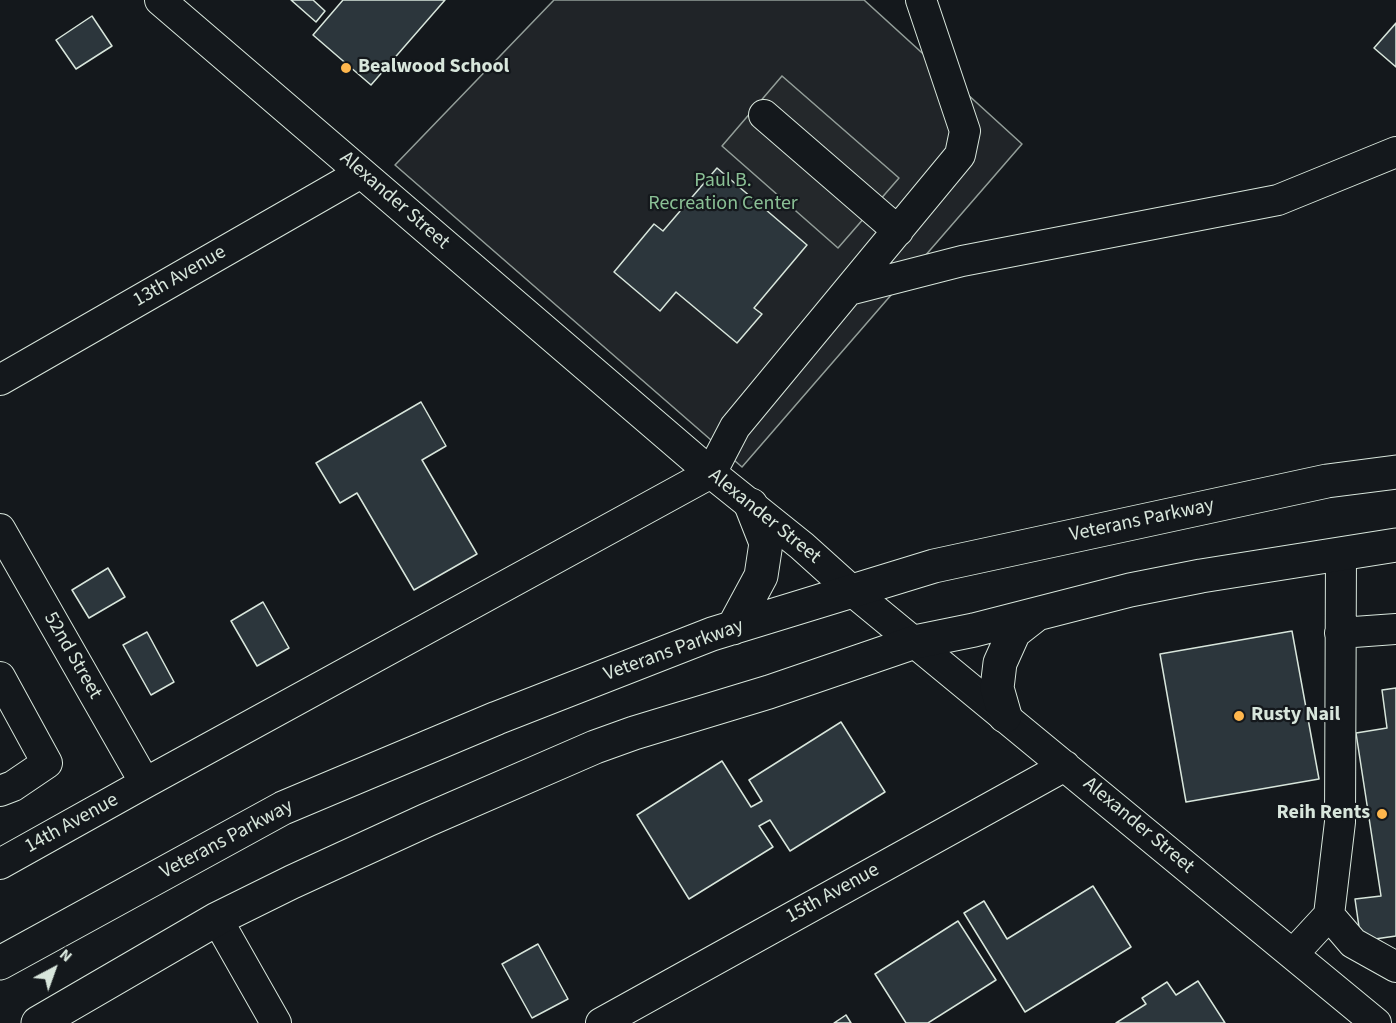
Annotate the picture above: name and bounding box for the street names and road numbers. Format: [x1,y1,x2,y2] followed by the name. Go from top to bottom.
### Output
[334,147,454,255] street label: Alexander Street
[129,241,231,313] street label: 13th Avenue
[703,464,825,570] street label: Alexander Street
[1068,494,1216,548] street label: Veterans Parkway
[38,608,106,704] street label: 52nd Street
[601,615,747,687] street label: Veterans Parkway
[1078,773,1198,879] street label: Alexander Street
[21,788,123,860] street label: 14th Avenue
[156,795,298,885] street label: Veterans Parkway
[782,858,884,930] street label: 15th Avenue

